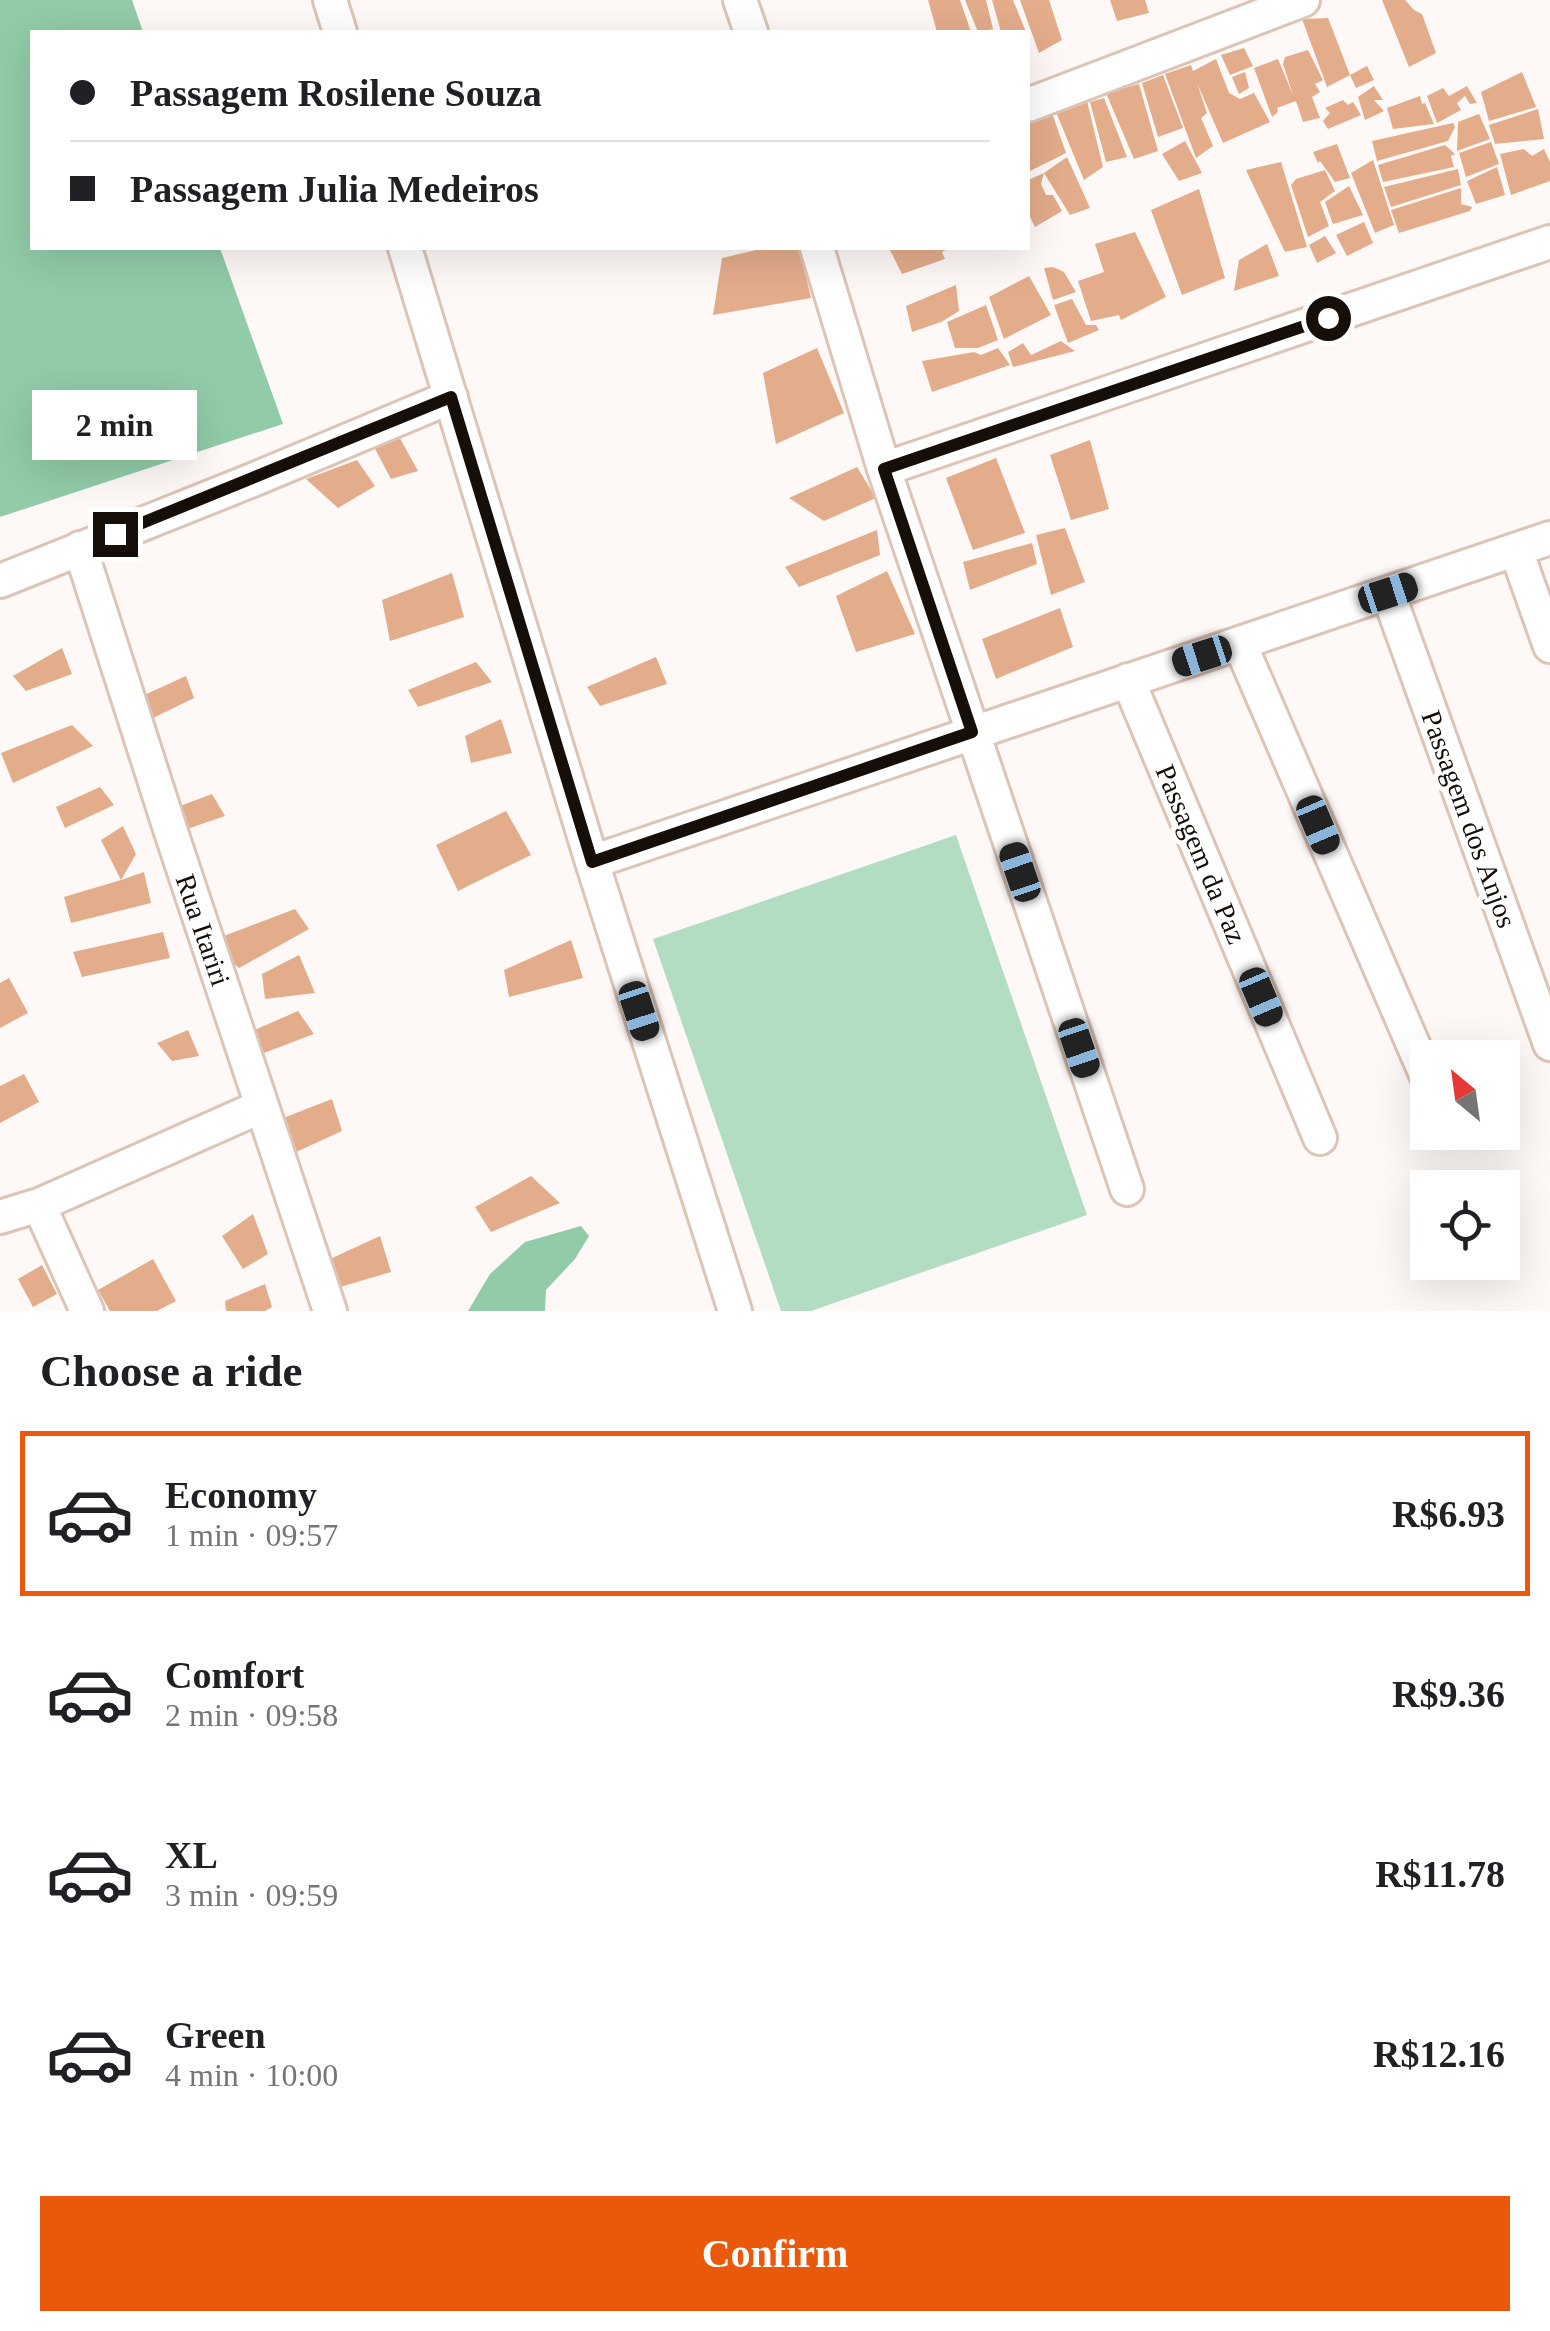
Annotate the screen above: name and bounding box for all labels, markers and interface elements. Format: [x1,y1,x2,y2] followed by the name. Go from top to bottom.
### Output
[130,72,542,114] text: Passagem Rosilene Souza
[130,168,539,210] text: Passagem Julia Medeiros
[1306,296,1351,341] route start
[32,389,198,459] callout: 2 min
[76,407,153,443] text: 2 min
[93,512,138,557] route end
[1355,569,1421,617] car
[1169,632,1235,680] car
[1415,706,1523,932] street label: Passagem dos Anjos
[1149,760,1253,948] street label: Passagem da Paz
[1292,792,1344,858] car
[996,839,1044,905] car
[169,870,237,990] street label: Rua Itariri
[1235,964,1287,1030] car
[615,978,663,1044] car
[1055,1015,1103,1081] car
[1410,1040,1520,1150] north arrow
[1410,1040,1520,1280] map controls
[1410,1170,1520,1280] button: locate
[40,1346,303,1396] text: Choose a ride
[45,1469,135,1559] icon: car
[165,1474,317,1516] text: Economy
[1392,1493,1505,1535] text: R$6.93
[165,1517,338,1553] text: 1 min · 09:57
[45,1649,135,1739] icon: car
[165,1654,304,1696] text: Comfort
[1392,1673,1505,1715] text: R$9.36
[165,1697,338,1733] text: 2 min · 09:58
[45,1829,135,1919] icon: car
[165,1834,218,1876] text: XL
[1375,1853,1505,1895] text: R$11.78
[165,1877,338,1913] text: 3 min · 09:59
[45,2009,135,2099] icon: car
[165,2014,266,2056] text: Green
[1373,2033,1505,2075] text: R$12.16
[165,2057,338,2093] text: 4 min · 10:00
[40,2196,1510,2311] button: Confirm

